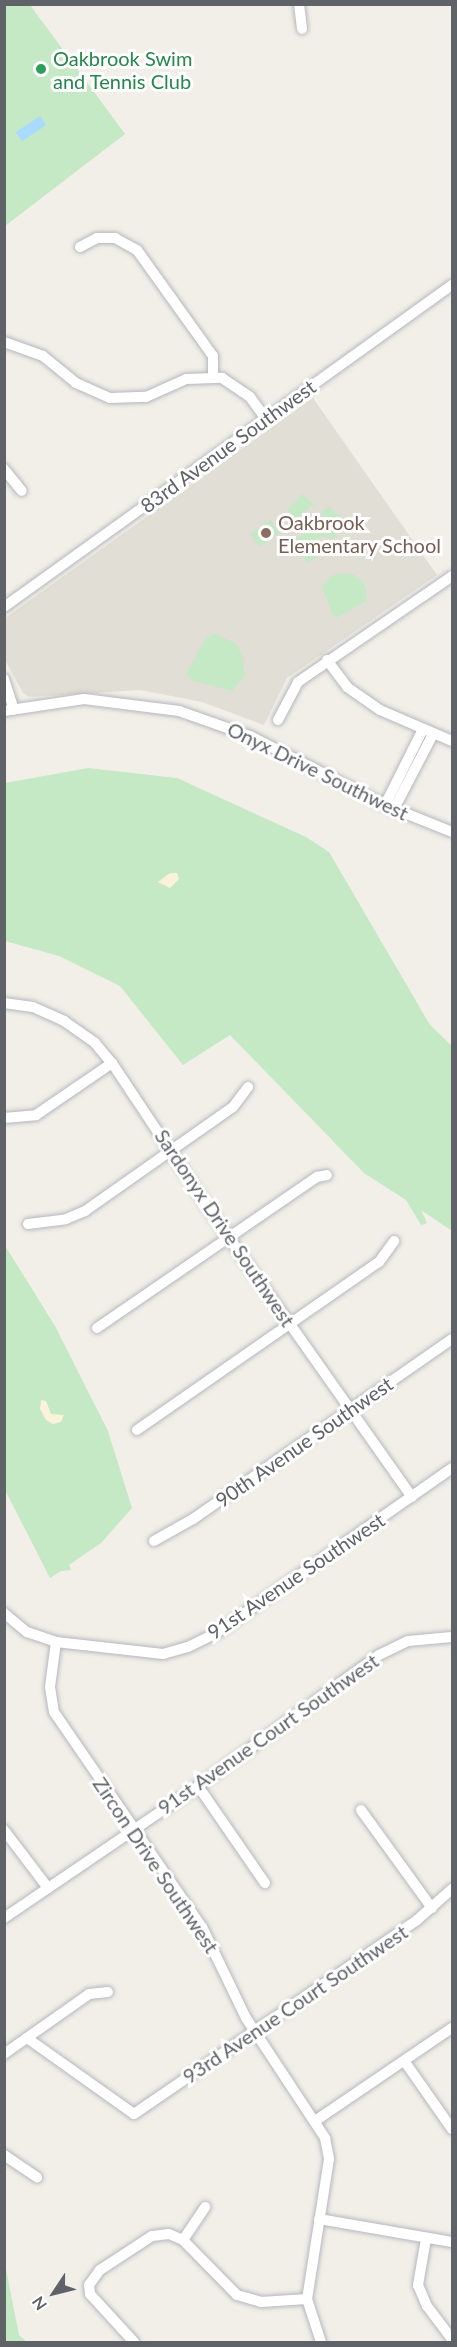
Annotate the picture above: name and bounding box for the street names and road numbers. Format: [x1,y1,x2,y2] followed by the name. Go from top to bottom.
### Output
[135,374,321,518] street label: 83rd Avenue Southwest
[224,717,412,825] street label: Onyx Drive Southwest
[150,1125,300,1331] street label: Sardonyx Drive Southwest
[210,1372,398,1512] street label: 90th Avenue Southwest
[203,1508,389,1644] street label: 91st Avenue Southwest
[153,1648,383,1820] street label: 91st Avenue Court Southwest
[88,1772,224,1958] street label: Zircon Drive Southwest
[178,1920,412,2088] street label: 93rd Avenue Court Southwest

